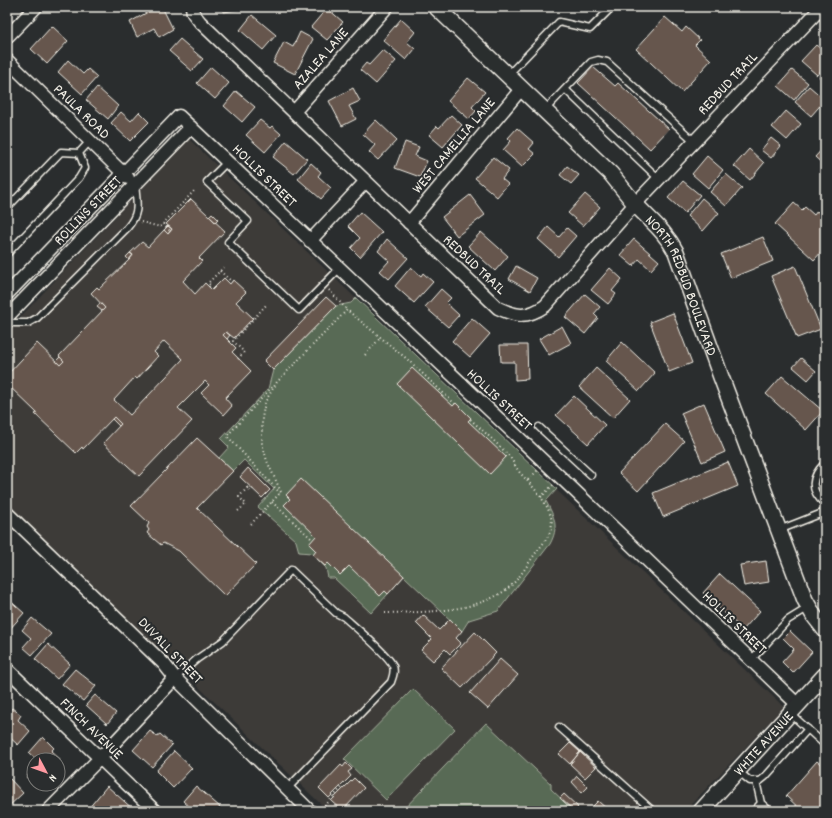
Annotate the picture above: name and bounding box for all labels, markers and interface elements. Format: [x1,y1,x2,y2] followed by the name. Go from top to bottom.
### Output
[288,23,355,95] street label: AZALEA LANE
[693,48,764,121] street label: REDBUD TRAIL
[47,80,114,145] street label: PAULA ROAD
[408,93,502,199] street label: WEST CAMELLIA LANE
[226,140,301,213] street label: HOLLIS STREET
[49,171,128,251] street label: ROLLINS STREET
[639,211,722,360] street label: NORTH REDBUD BOULEVARD
[437,230,510,301] street label: REDBUD TRAIL
[461,364,536,437] street label: HOLLIS STREET
[696,587,771,660] street label: HOLLIS STREET
[132,613,207,690] street label: DUVALL STREET
[54,693,127,766] street label: FINCH AVENUE
[729,707,800,782] street label: WHITE AVENUE
[26,752,66,792] north arrow
[44,770,60,785] text: N

